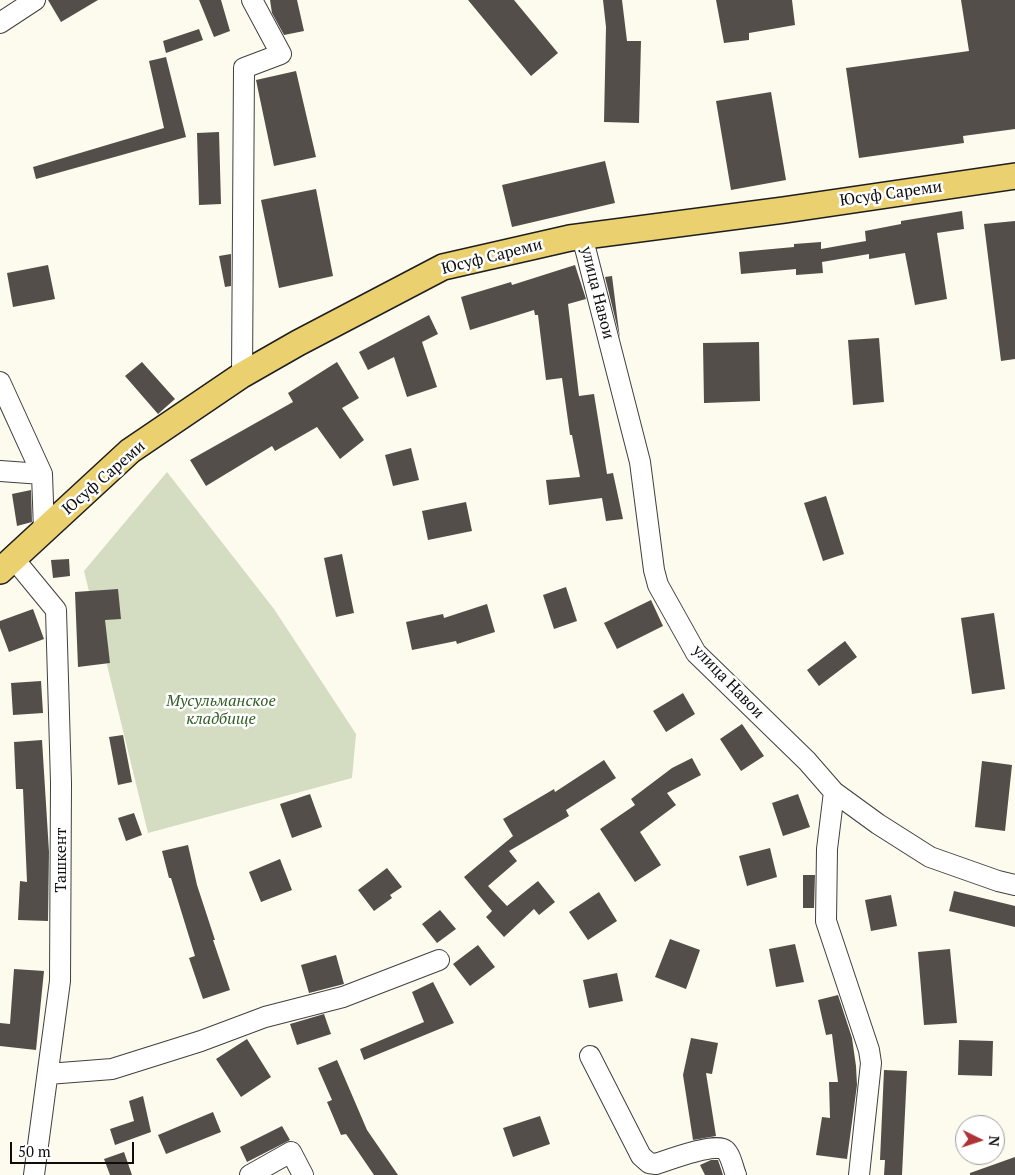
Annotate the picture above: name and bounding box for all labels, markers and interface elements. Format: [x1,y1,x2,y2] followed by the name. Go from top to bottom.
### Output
[839,177,943,211] street label: Юсуф Сареми
[440,235,544,279] street label: Юсуф Сареми
[576,245,618,341] street label: улица Навои
[59,437,149,519] street label: Юсуф Сареми
[688,641,768,723] street label: улица Навои
[166,691,276,729] park label: Мусульманское кладбище
[51,827,71,893] street label: Ташкент
[955,1115,1005,1165] north arrow
[12,1132,136,1164] scale bar
[985,1135,1004,1147] text: N
[18,1141,51,1161] text: 50 m

